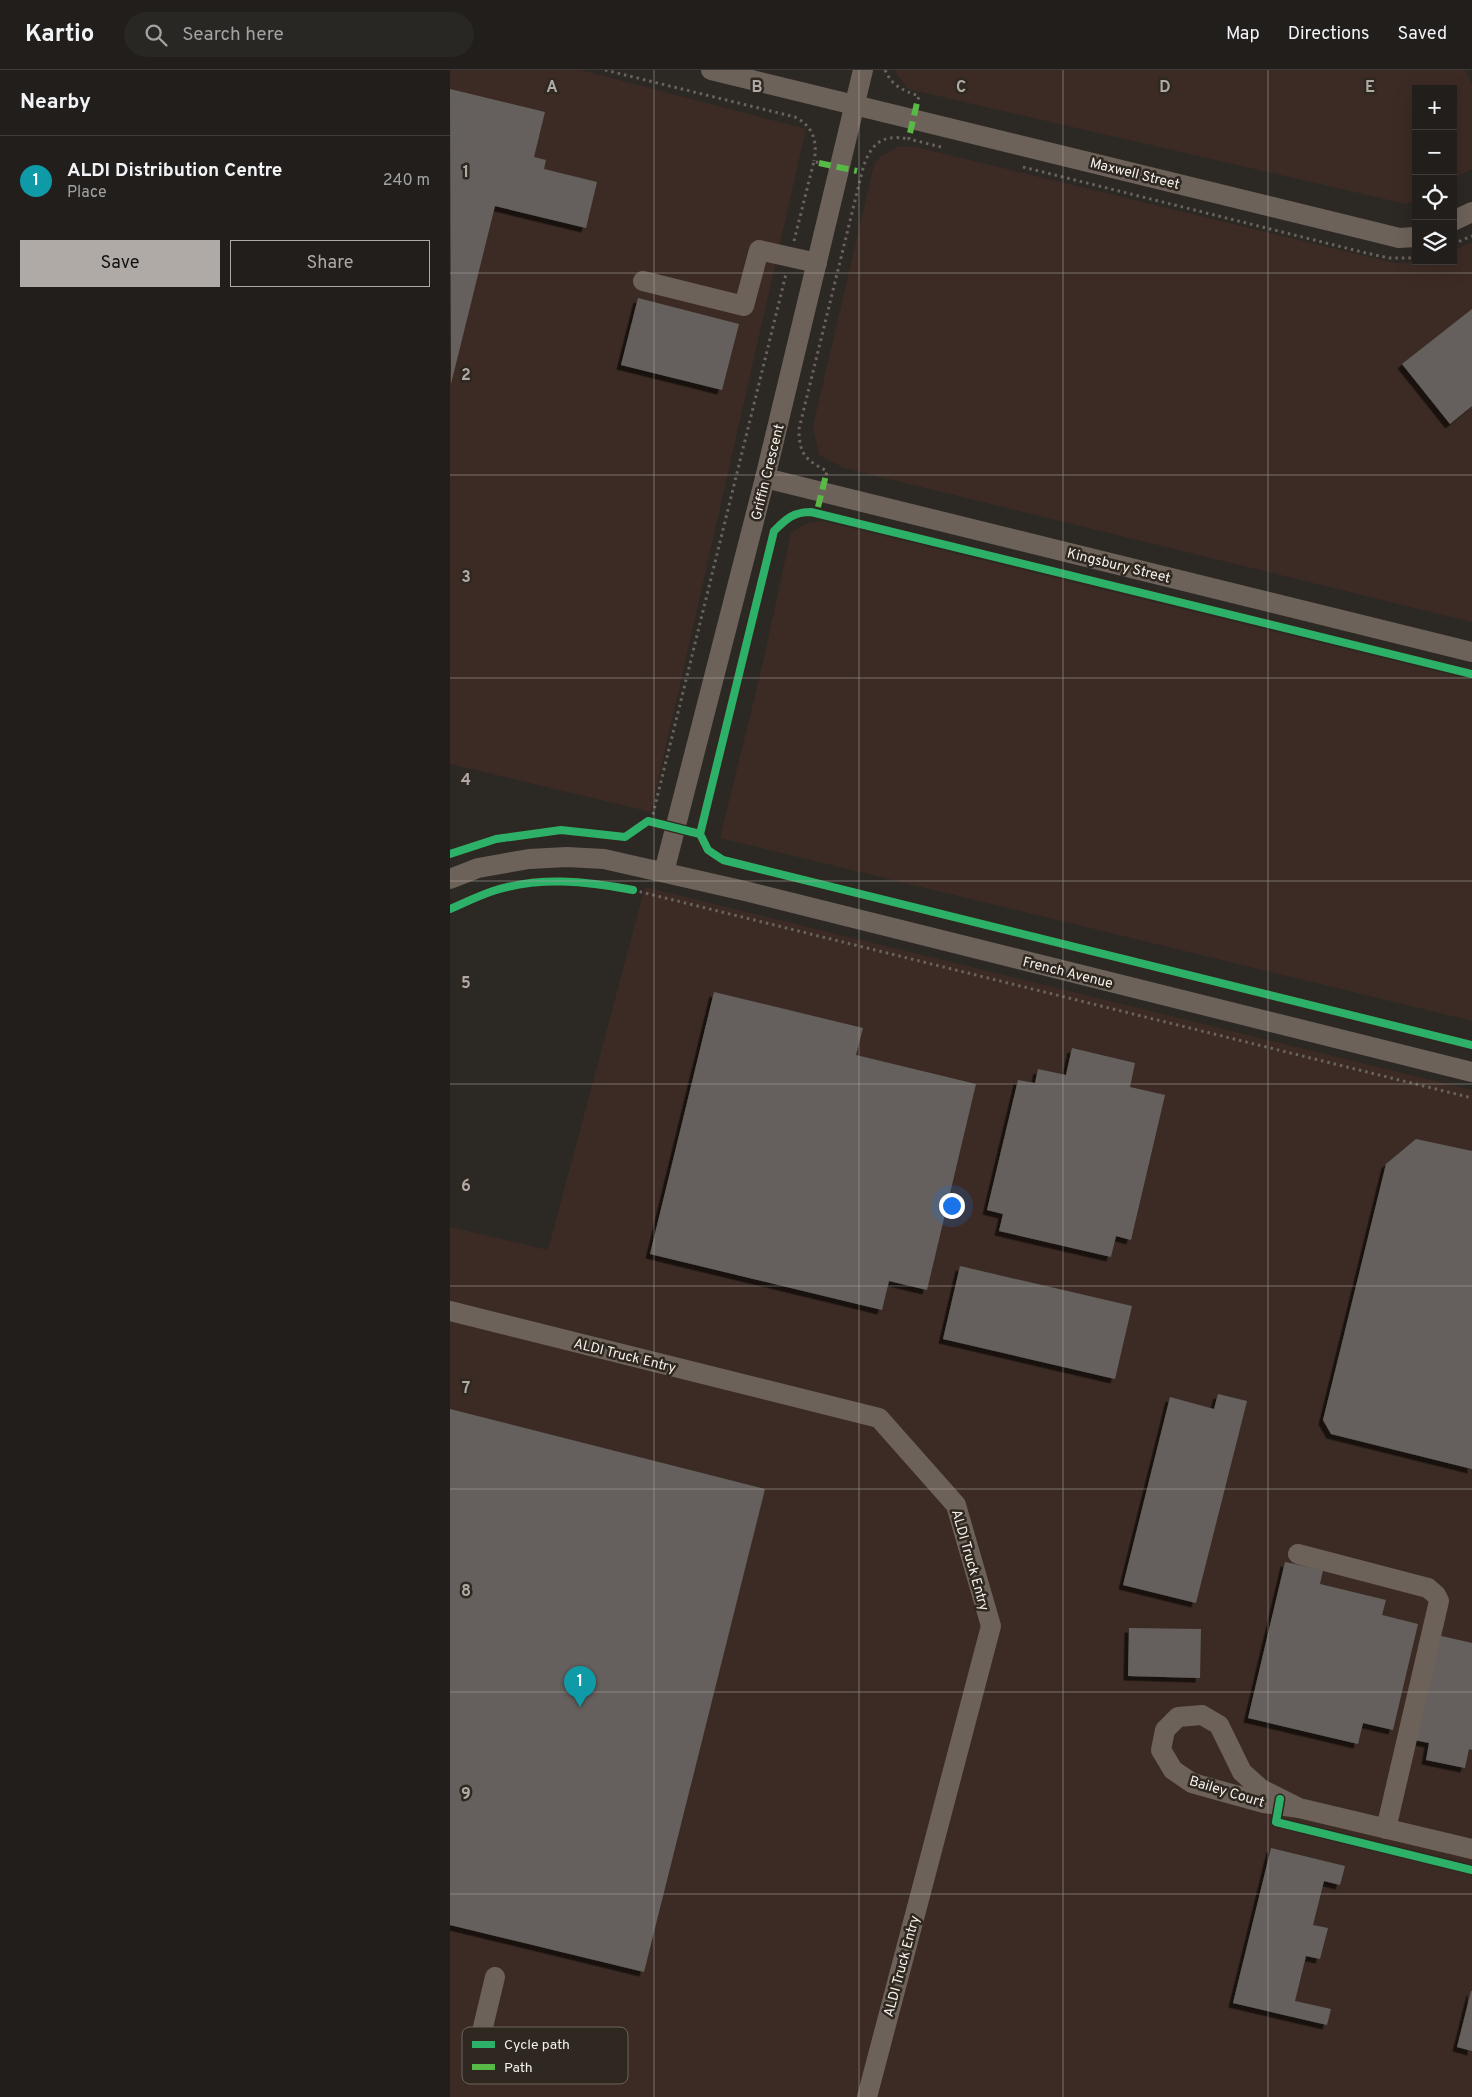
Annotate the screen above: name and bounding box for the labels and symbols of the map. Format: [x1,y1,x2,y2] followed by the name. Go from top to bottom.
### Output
[546,78,558,98] text: A
[751,78,763,98] text: B
[956,78,966,98] text: C
[1159,78,1171,98] text: D
[1365,78,1375,98] text: E
[1088,155,1181,194] street label: Maxwell Street
[463,163,469,183] text: 1
[461,366,471,386] text: 2
[748,423,789,522] street label: Griffin Crescent
[1065,545,1172,588] street label: Kingsbury Street
[461,568,471,588] text: 3
[461,771,471,791] text: 4
[1021,954,1114,993] street label: French Avenue
[461,974,471,994] text: 5
[461,1177,471,1197] text: 6
[939,1193,965,1219] your location
[572,1336,677,1377] street label: ALDI Truck Entry
[462,1379,470,1399] text: 7
[947,1508,992,1613] street label: ALDI Truck Entry
[461,1582,471,1602] text: 8
[564,1666,596,1707] pin: 1
[1187,1773,1266,1812] street label: Bailey Court
[461,1785,471,1805] text: 9
[881,1914,924,2019] street label: ALDI Truck Entry
[462,2027,628,2084] legend
[504,2037,570,2054] text: Cycle path
[504,2060,533,2077] text: Path

